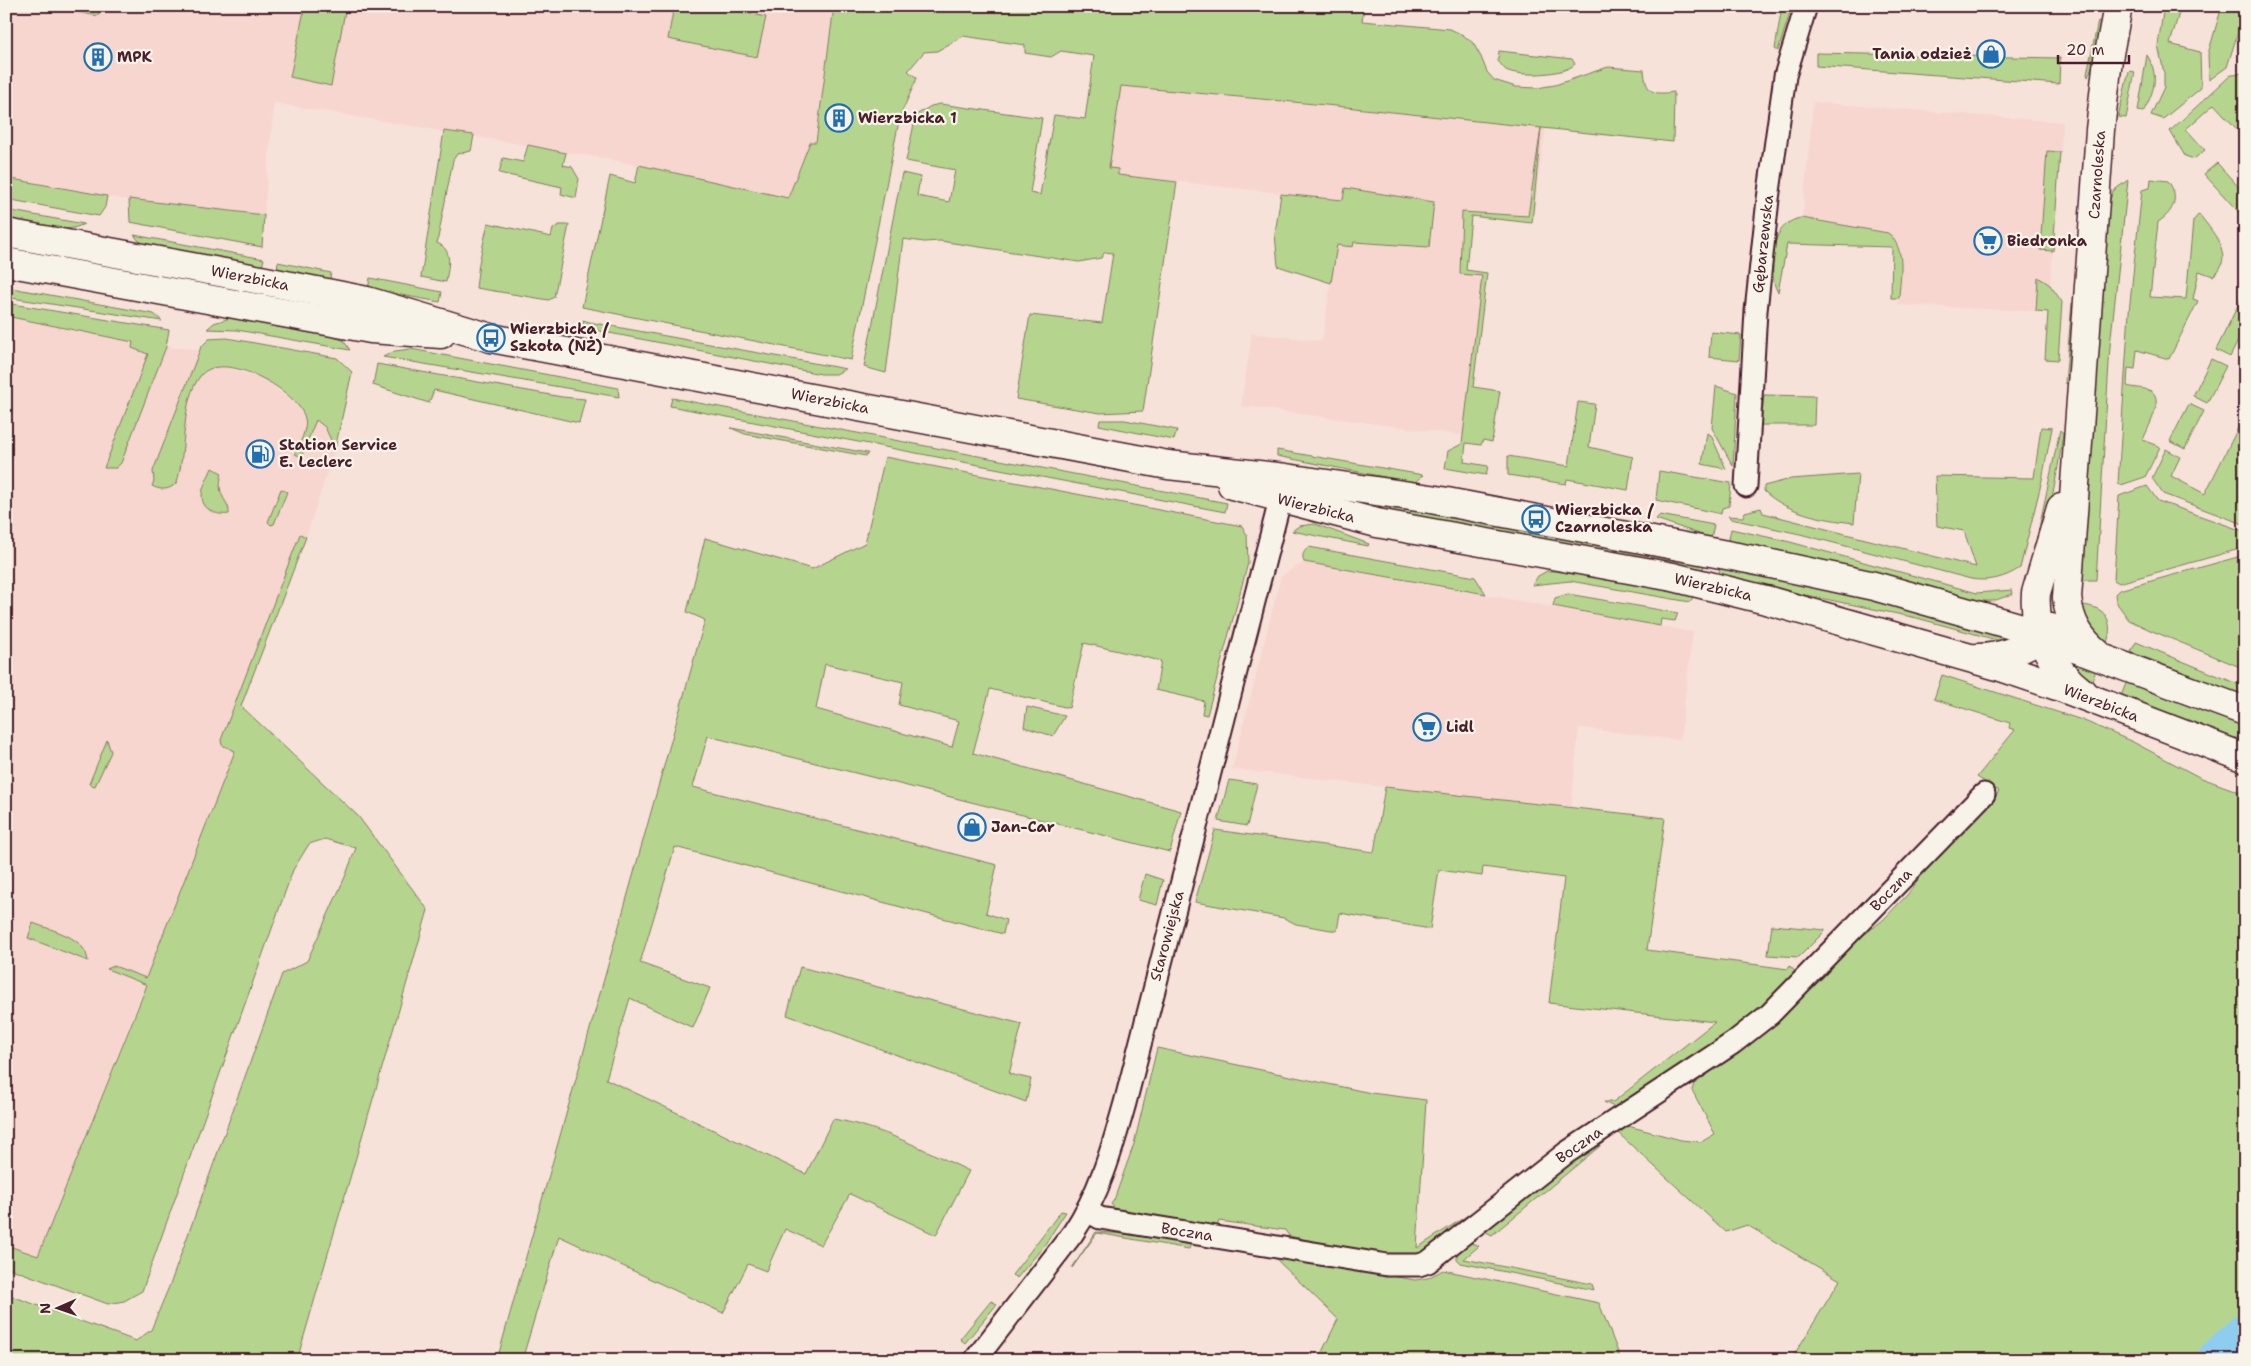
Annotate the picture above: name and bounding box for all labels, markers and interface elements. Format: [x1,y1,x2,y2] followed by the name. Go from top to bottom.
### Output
[2058,32,2130,64] scale bar
[1976,39,2006,69] shop icon: Tania odzież
[2066,40,2105,60] text: 20 m
[83,42,113,72] building icon: MPK
[1872,44,1972,64] place label: Tania odzież
[117,47,153,67] place label: MPK
[824,103,854,133] building icon: Wierzbicka 1
[858,108,957,128] place label: Wierzbicka 1
[2084,129,2110,220] street label: Czarnoleska
[1748,193,1778,294] street label: Gębarzewska
[1973,226,2003,256] supermarket icon: Biedronka
[2007,231,2088,251] place label: Biedronka
[209,261,292,296] street label: Wierzbicka
[510,319,610,356] place label: Wierzbicka / Szkoła (NŻ)
[476,323,506,353] bus stop icon: Wierzbicka / Szkoła (NŻ)
[789,384,872,419] street label: Wierzbicka
[279,435,397,472] place label: Station Service E. Leclerc
[245,439,275,469] fuel station icon: Station Service E. Leclerc
[1275,489,1358,527] street label: Wierzbicka
[1555,500,1655,537] place label: Wierzbicka / Czarnoleska
[1521,504,1551,534] bus stop icon: Wierzbicka / Czarnoleska
[1672,568,1755,606] street label: Wierzbicka
[2060,679,2142,727] street label: Wierzbicka
[1412,712,1442,742] supermarket icon: Lidl
[1446,717,1474,737] place label: Lidl
[957,812,987,842] shop icon: Jan-Car
[991,817,1055,837] place label: Jan-Car
[1866,864,1917,916] street label: Boczna
[1145,888,1189,983] street label: Starowiejska
[1552,1121,1607,1168] street label: Boczna
[1160,1218,1215,1246] street label: Boczna
[32,1284,82,1334] north arrow
[36,1303,54,1314] text: N

